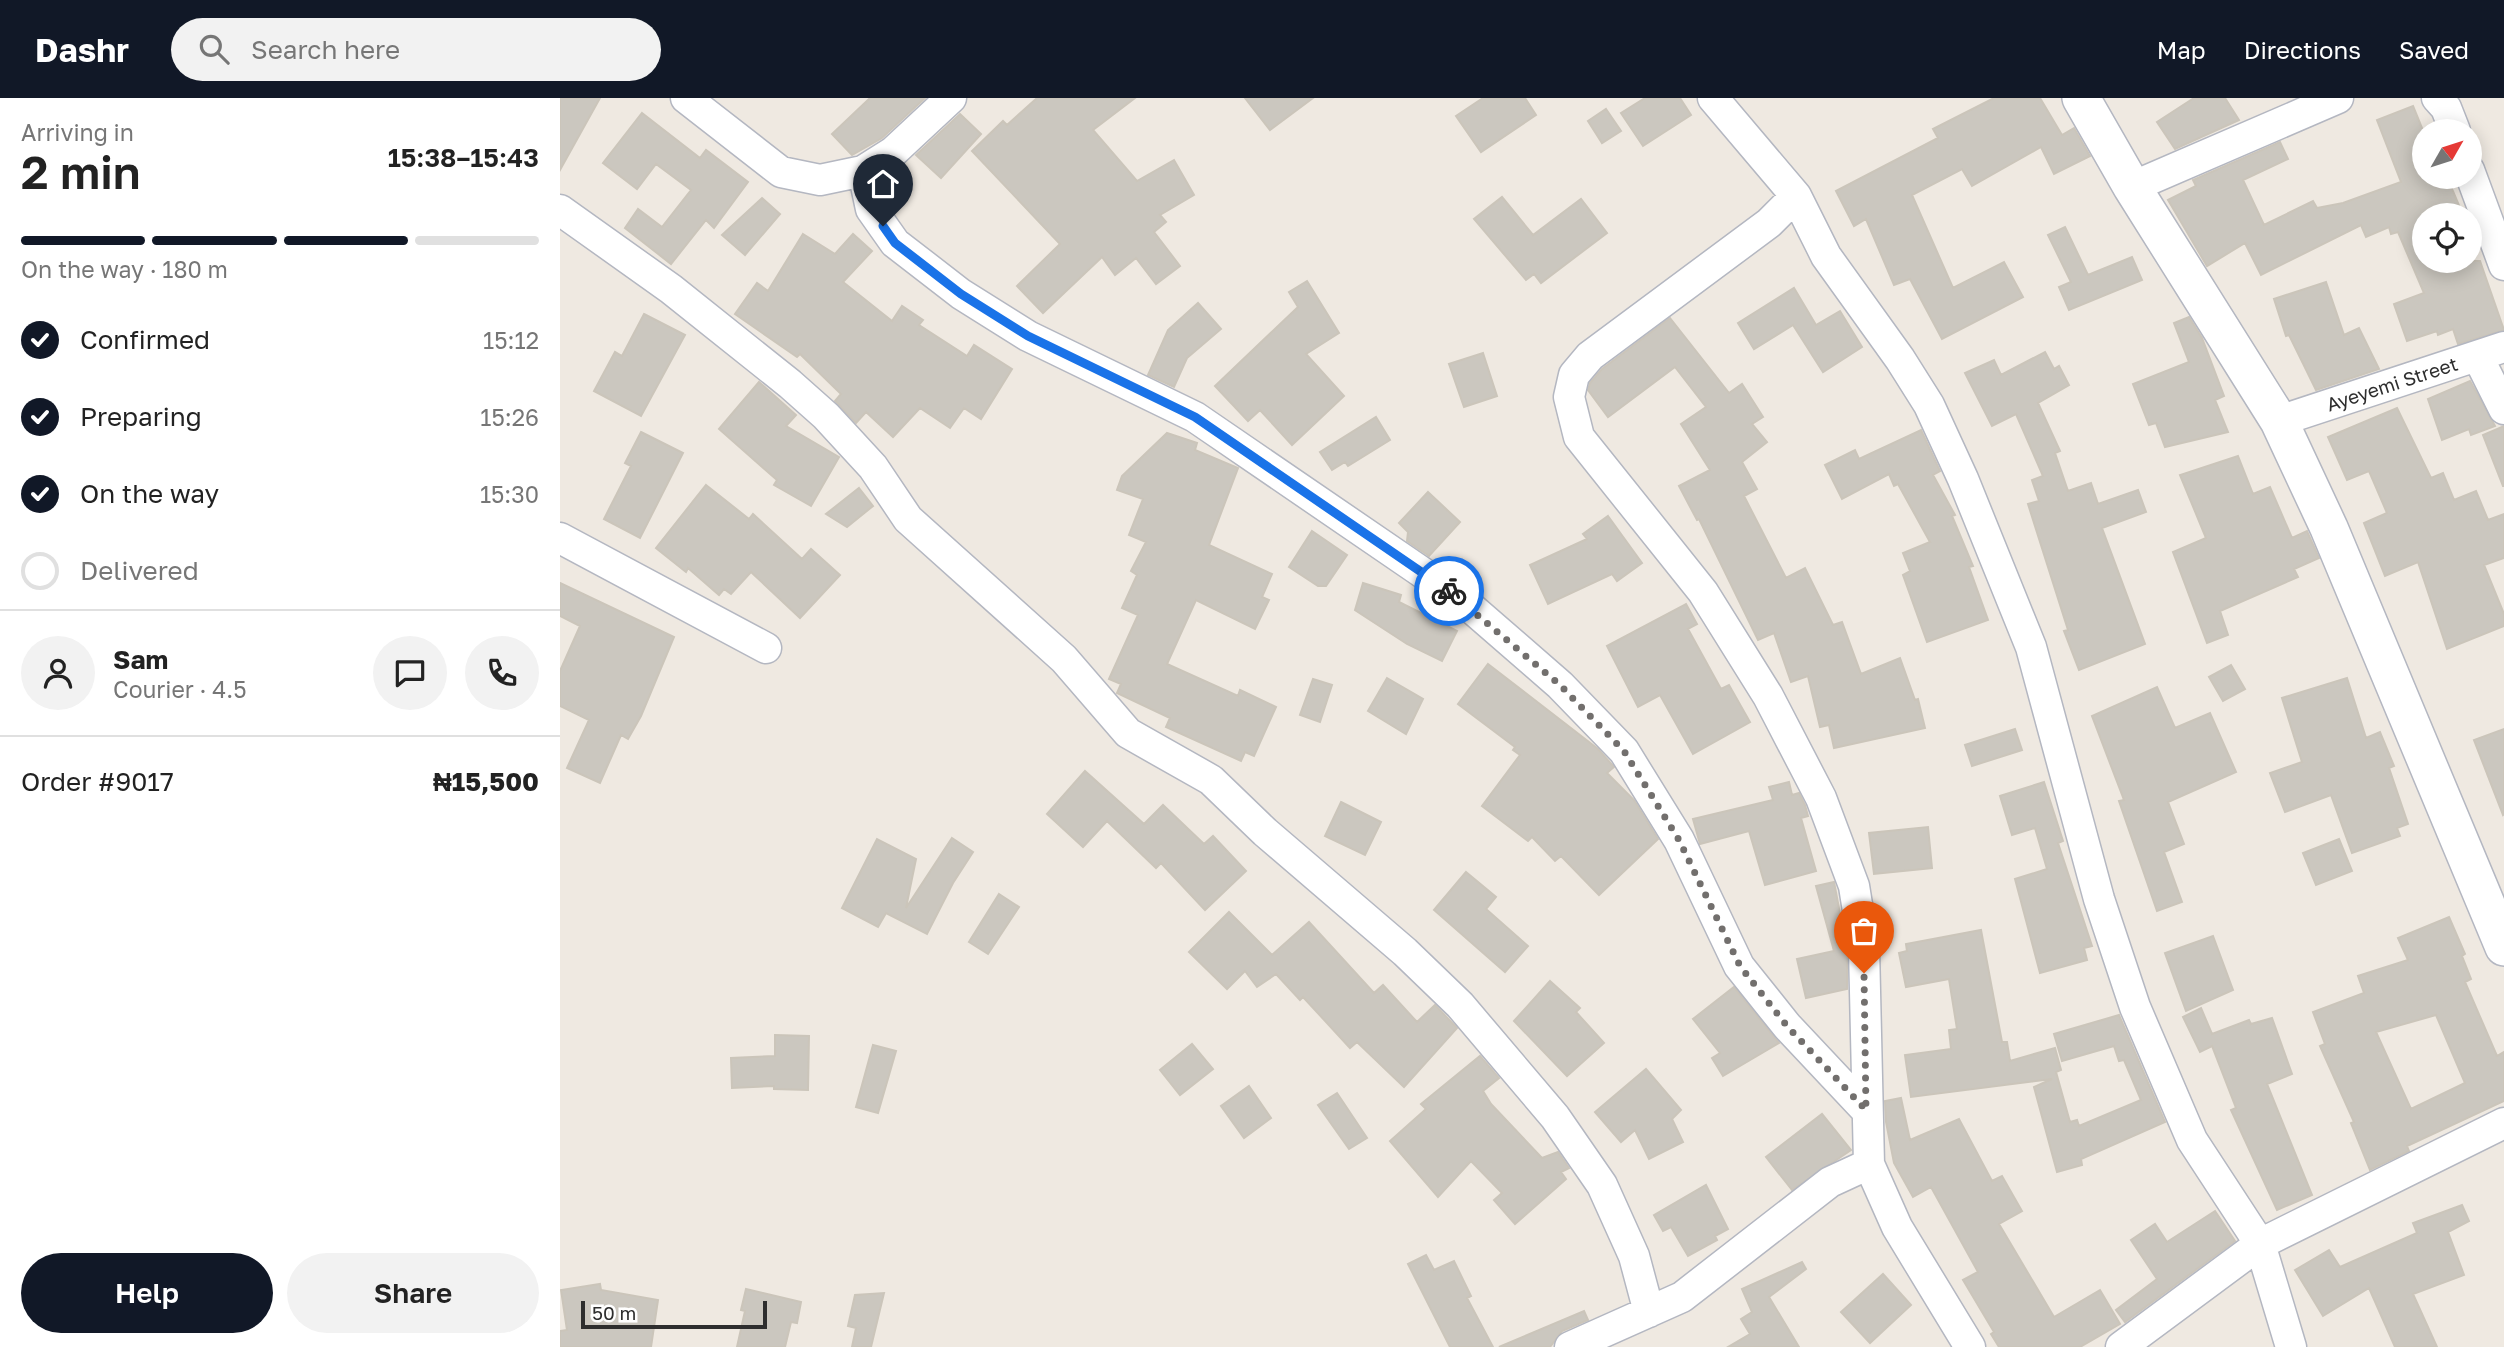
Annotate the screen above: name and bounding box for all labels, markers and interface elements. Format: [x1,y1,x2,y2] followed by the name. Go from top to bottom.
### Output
[171,18,661,81] search box
[35,30,129,69] text: Dashr
[195,30,233,68] icon: search
[251,34,400,65] text: Search here
[2157,35,2206,64] text: Map
[2244,35,2361,64] text: Directions
[2399,35,2469,64] text: Saved
[21,118,134,146] text: Arriving in
[2412,119,2482,189] north arrow
[2412,119,2482,273] map controls
[388,142,539,173] text: 15:38–15:43
[21,144,141,199] text: 2 min
[853,154,913,226] pin
[864,165,902,203] icon: home
[2412,203,2482,273] button: locate
[21,255,228,283] text: On the way · 180 m
[21,321,59,359] icon: check
[80,324,210,355] text: Confirmed
[483,326,539,354] text: 15:12
[2323,351,2460,416] street label: Ayeyemi Street
[21,398,59,436] icon: check
[80,401,202,432] text: Preparing
[480,403,539,431] text: 15:26
[21,475,59,513] icon: check
[80,478,219,509] text: On the way
[480,480,539,508] text: 15:30
[80,555,199,586] text: Delivered
[1414,556,1484,626] courier
[1430,572,1468,610] icon: bike
[21,636,95,710] button: person
[373,636,447,710] button: chat
[465,636,539,710] button: phone
[113,644,168,675] text: Sam
[113,675,246,703] text: Courier · 4.5
[21,766,174,797] text: Order #9017
[433,766,539,797] text: ₦15,500
[1834,901,1894,973] pin
[1845,912,1883,950] icon: bag
[21,1253,273,1333] button: Help
[287,1253,539,1333] button: Share
[581,1298,766,1330] scale bar
[592,1301,636,1324] text: 50 m

